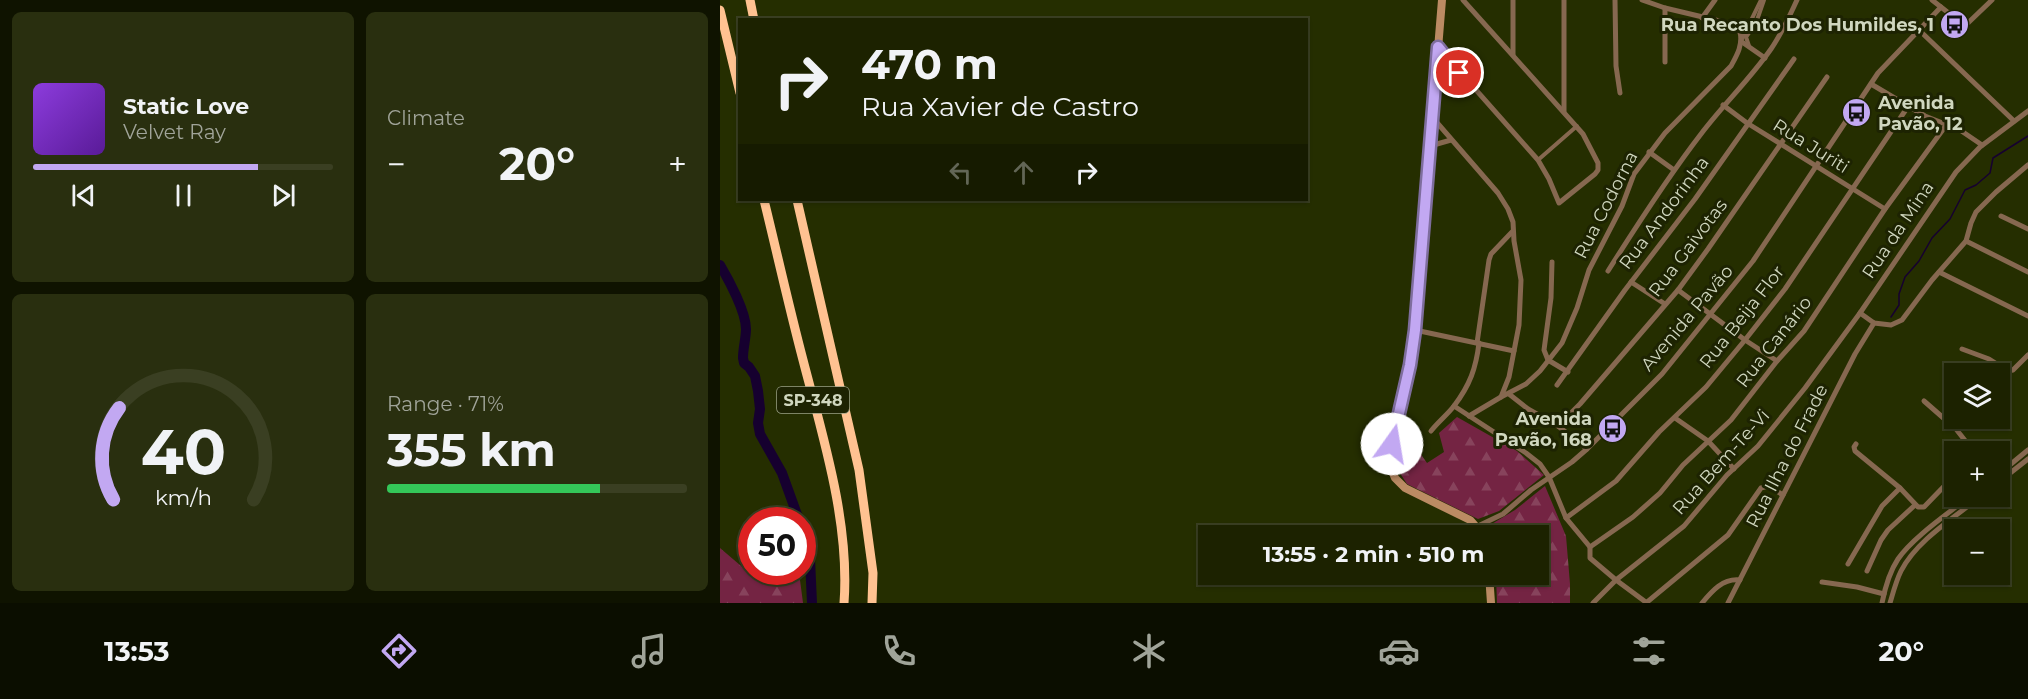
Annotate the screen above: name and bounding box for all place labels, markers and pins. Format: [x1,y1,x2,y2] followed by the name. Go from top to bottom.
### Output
[1939,9,1971,41] bus stop icon: Rua Recanto Dos Humildes, 1
[1661,14,1934,36] place label: Rua Recanto Dos Humildes, 1
[1433,47,1484,98] pin
[1877,92,1963,135] place label: Avenida Pavão, 12
[1841,97,1873,129] bus stop icon: Avenida Pavão, 12
[1495,408,1592,451] place label: Avenida Pavão, 168
[1597,413,1629,445] bus stop icon: Avenida Pavão, 168

